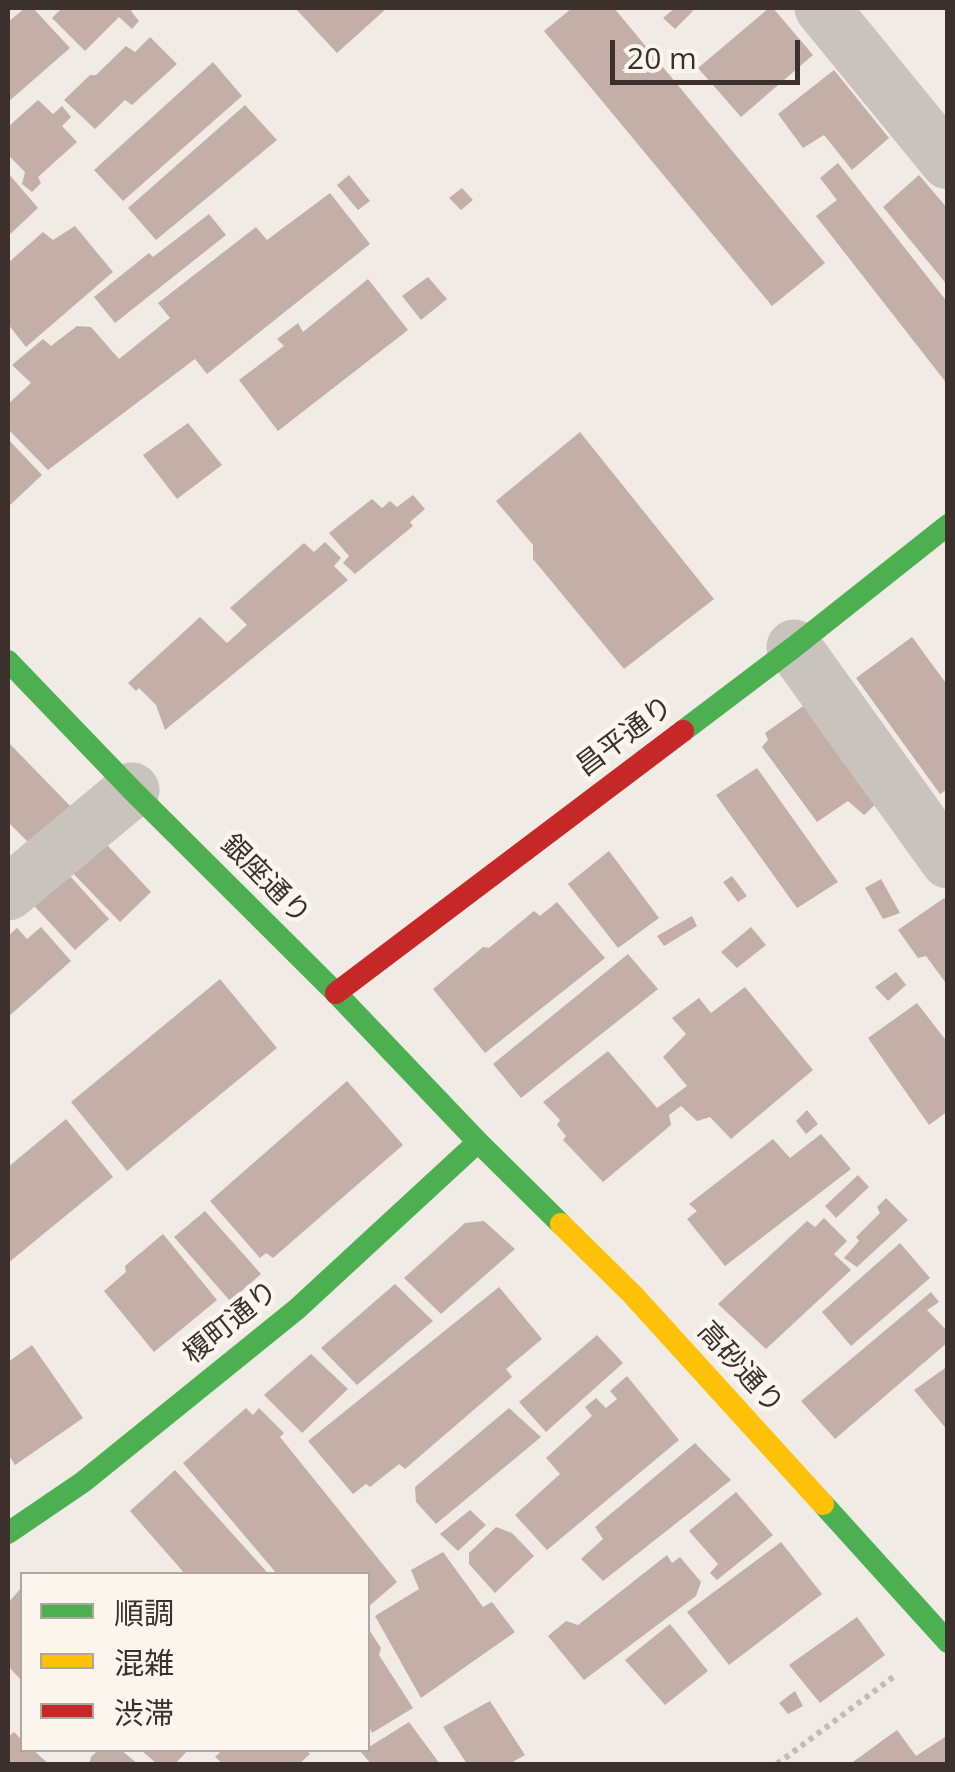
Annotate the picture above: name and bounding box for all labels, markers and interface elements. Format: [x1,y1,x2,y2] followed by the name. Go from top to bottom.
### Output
[615,20,805,82] scale bar
[627,37,697,78] text: 20 m
[570,690,680,784] street label: 昌平通り
[214,829,316,931] street label: 銀座通り
[177,1275,285,1371] street label: 榎町通り
[690,1315,790,1421] street label: 高砂通り
[20,1572,370,1752] legend
[114,1592,174,1633] text: 順調
[114,1642,174,1683] text: 混雑
[114,1692,174,1733] text: 渋滞

